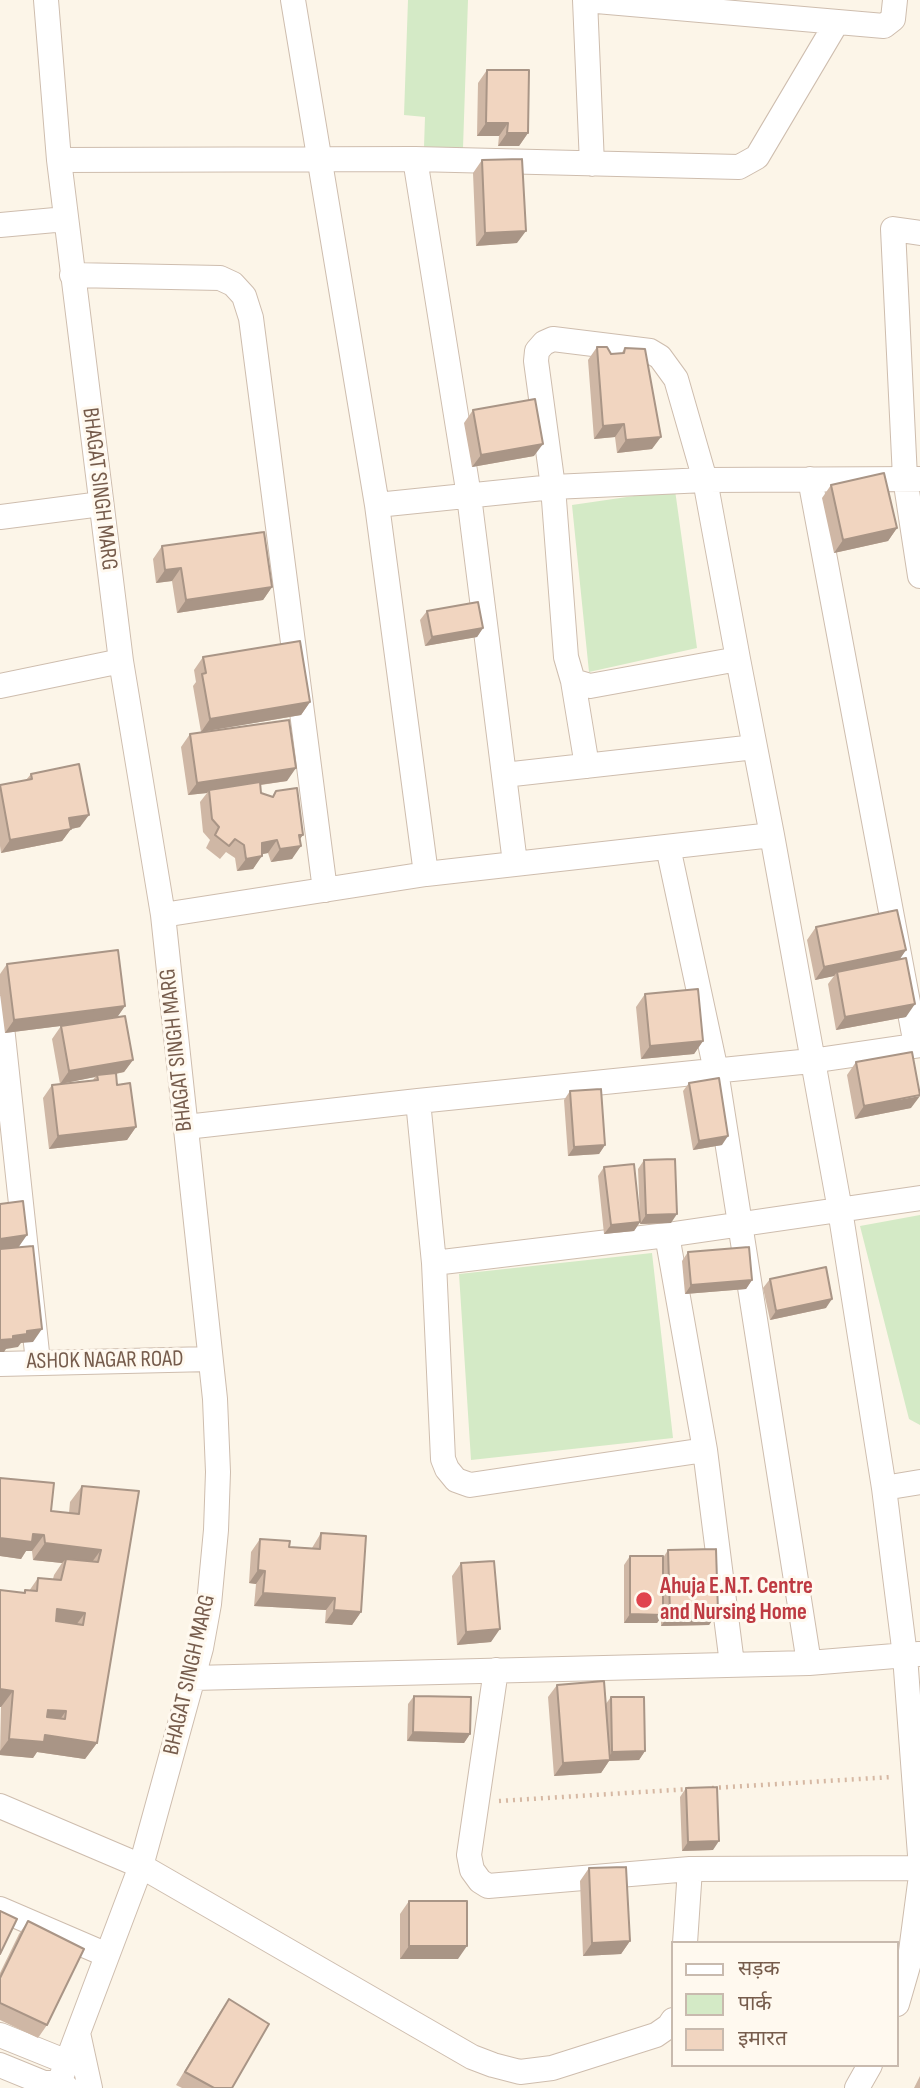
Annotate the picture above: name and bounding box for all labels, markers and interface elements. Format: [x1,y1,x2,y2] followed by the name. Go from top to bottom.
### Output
[75,406,123,572] street label: BHAGAT SINGH MARG
[155,967,199,1133] street label: BHAGAT SINGH MARG
[26,1346,184,1376] street label: ASHOK NAGAR ROAD
[660,1573,813,1627] place label: Ahuja E.N.T. Centre and Nursing Home
[634,1590,654,1610] marker: Ahuja E.N.T. Centre and Nursing Home
[158,1592,222,1758] street label: BHAGAT SINGH MARG
[671,1941,899,2067] legend
[738,1956,780,1981] text: सड़क
[738,1991,772,2016] text: पार्क
[738,2026,787,2051] text: इमारत

